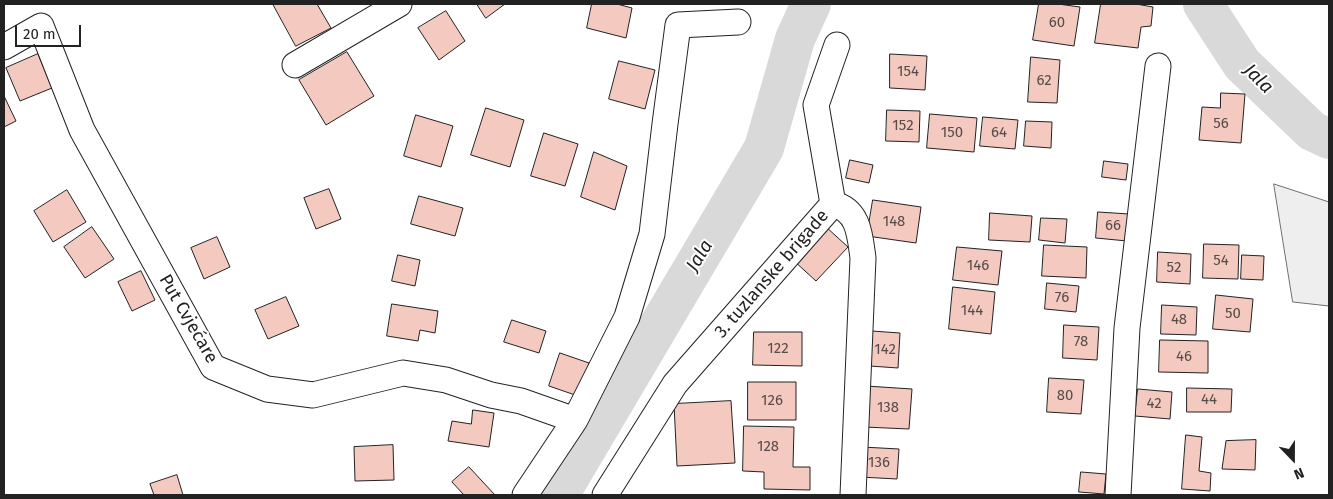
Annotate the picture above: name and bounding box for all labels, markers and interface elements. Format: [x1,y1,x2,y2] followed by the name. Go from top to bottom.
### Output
[1049,14,1065,32] house number: 60
[18,15,84,47] scale bar
[23,25,56,43] text: 20 m
[1238,59,1278,99] water label: Jala
[897,63,919,81] house number: 154
[1036,72,1052,90] house number: 62
[1213,115,1229,133] house number: 56
[892,117,914,135] house number: 152
[941,124,963,142] house number: 150
[991,124,1007,142] house number: 64
[711,206,833,342] street label: 3. tuzlanske brigade
[883,213,905,231] house number: 148
[1105,217,1121,235] house number: 66
[682,236,718,276] water label: Jala
[1213,252,1229,270] house number: 54
[967,257,989,275] house number: 146
[1167,259,1181,277] house number: 52
[154,271,222,367] street label: Put Cvjećare
[1055,289,1069,307] house number: 76
[961,302,983,320] house number: 144
[1225,305,1241,323] house number: 50
[1171,311,1187,329] house number: 48
[1074,333,1088,351] house number: 78
[767,340,789,358] house number: 122
[874,341,896,359] house number: 142
[1176,348,1192,366] house number: 46
[1057,387,1073,405] house number: 80
[1201,391,1217,409] house number: 44
[761,392,783,410] house number: 126
[1146,395,1162,413] house number: 42
[877,399,899,417] house number: 138
[1268,434,1318,484] north arrow
[757,438,779,456] house number: 128
[868,454,890,472] house number: 136
[1291,464,1306,483] text: N

